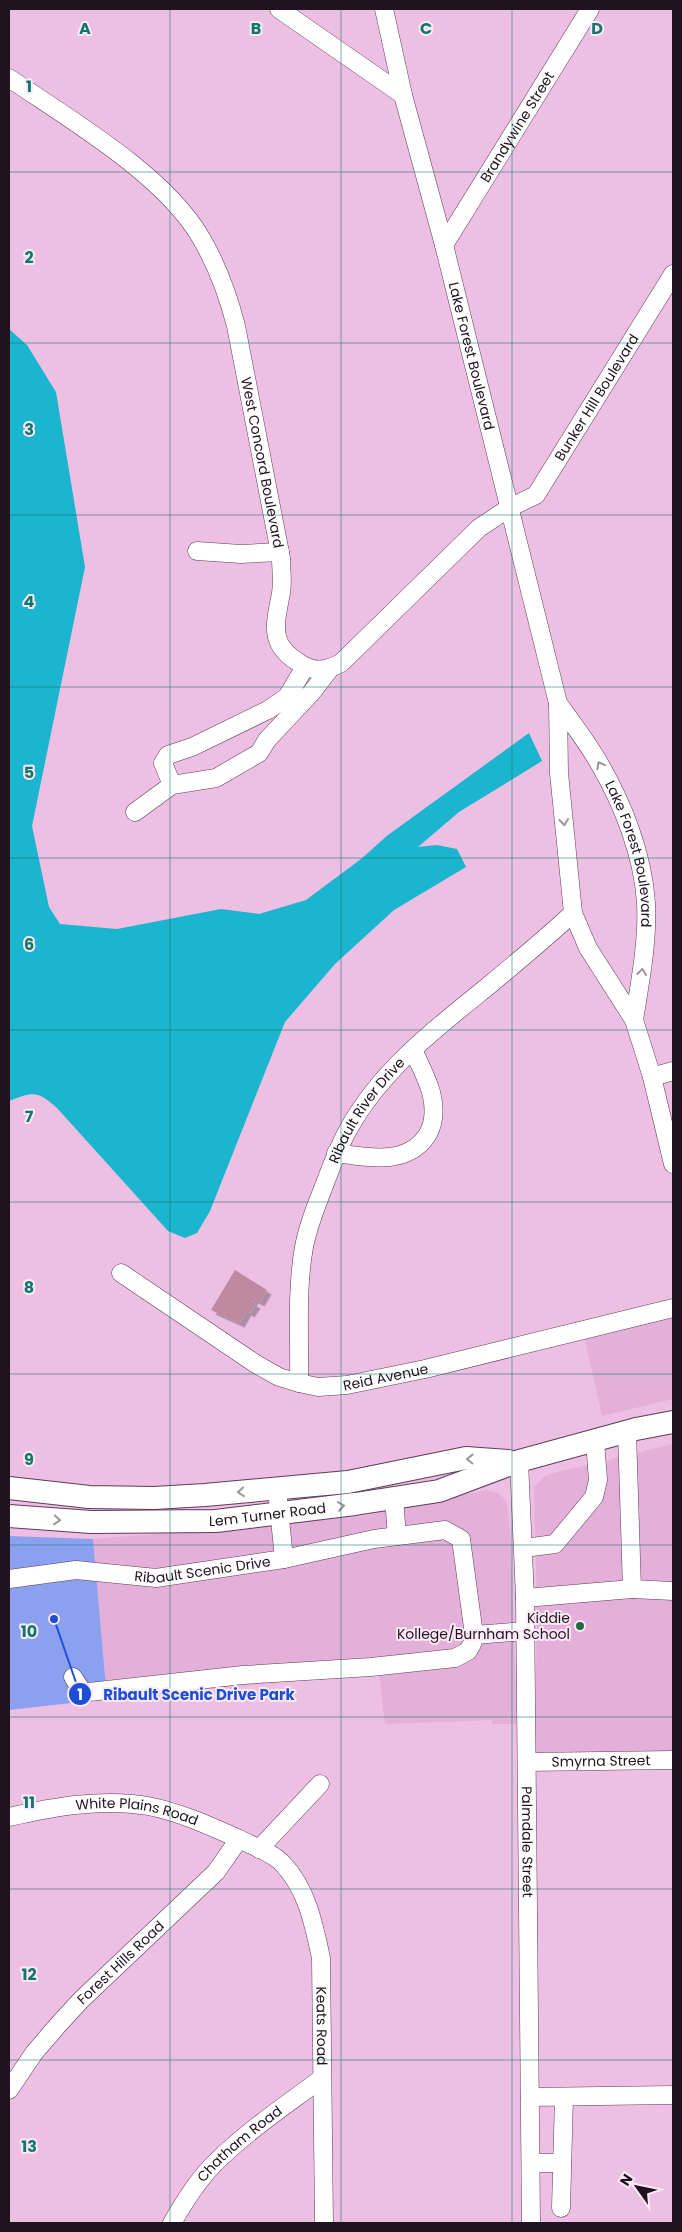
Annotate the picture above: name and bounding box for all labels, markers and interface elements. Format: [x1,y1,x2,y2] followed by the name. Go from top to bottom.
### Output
[79,17,91,40] text: A
[251,17,261,40] text: B
[420,17,432,40] text: C
[591,17,603,40] text: D
[475,68,559,186] street label: Brandywine Street
[26,75,32,98] text: 1
[24,246,34,269] text: 2
[444,280,500,432] street label: Lake Forest Boulevard
[550,330,643,465] street label: Bunker Hill Boulevard
[236,375,289,550] street label: West Concord Boulevard
[24,418,34,441] text: 3
[24,590,35,613] text: 4
[24,761,34,784] text: 5
[596,762,606,771] one-way arrow
[600,777,656,928] street label: Lake Forest Boulevard
[558,818,569,826] one-way arrow
[24,933,34,956] text: 6
[636,967,647,975] one-way arrow
[324,1053,409,1166] street label: Ribault River Drive
[25,1105,34,1128] text: 7
[24,1276,34,1299] text: 8
[341,1359,430,1396] street label: Reid Avenue
[24,1448,34,1471] text: 9
[466,1454,474,1465] one-way arrow
[236,1487,244,1498] one-way arrow
[209,1498,327,1531] street label: Lem Turner Road
[338,1501,346,1512] one-way arrow
[54,1514,62,1525] one-way arrow
[133,1551,272,1588] street label: Ribault Scenic Drive
[397,1608,570,1644] place label: Kiddie Kollege/Burnham School
[21,1620,37,1643] text: 10
[574,1620,586,1632] marker: Kiddie Kollege/Burnham School
[68,1679,304,1709] callout: Ribault Scenic Drive Park
[77,1684,83,1705] text: 1
[103,1684,295,1705] text: Ribault Scenic Drive Park
[551,1750,651,1772] street label: Smyrna Street
[517,1786,538,1898] street label: Palmdale Street
[23,1791,35,1814] text: 11
[75,1793,201,1830] street label: White Plains Road
[72,1916,169,2009] street label: Forest Hills Road
[21,1963,37,1986] text: 12
[311,1986,332,2066] street label: Keats Road
[192,2101,286,2186] street label: Chatham Road
[21,2135,37,2158] text: 13
[612,2162,662,2212] north arrow
[615,2170,637,2190] text: N

